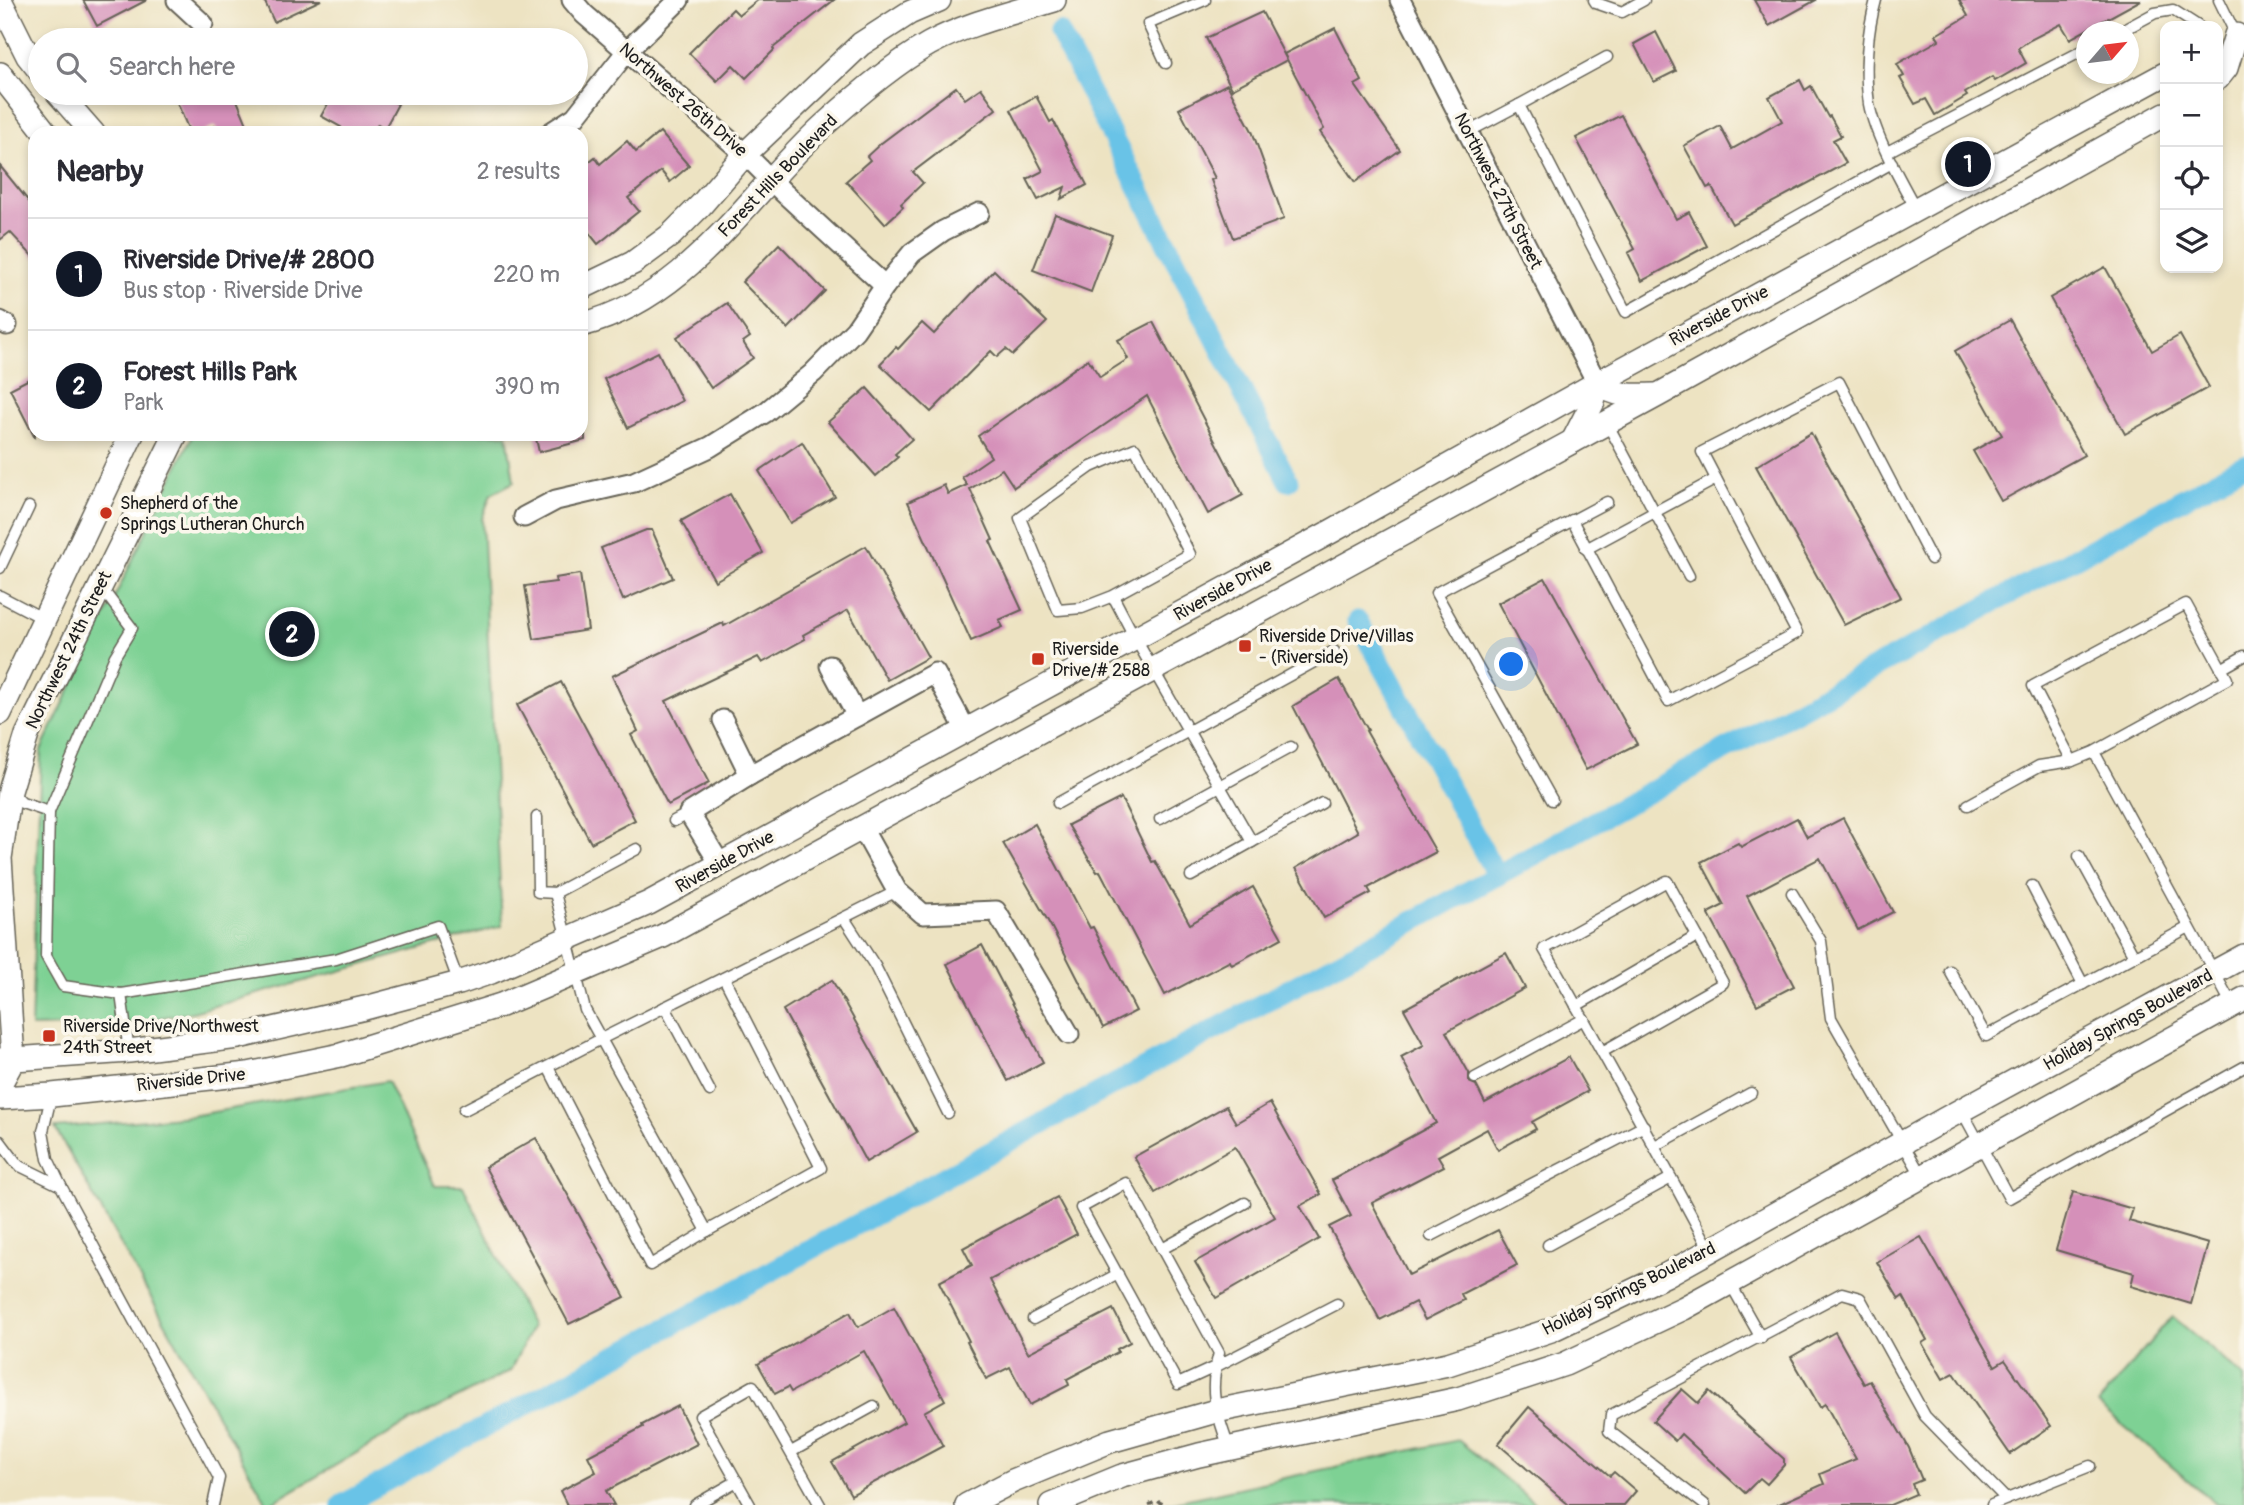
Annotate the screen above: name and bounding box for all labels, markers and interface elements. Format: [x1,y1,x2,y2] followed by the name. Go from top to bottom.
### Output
[2076,21,2139,84] north arrow
[2160,21,2223,273] map controls
[2160,21,2223,84] button: +
[28,28,588,105] search box
[614,38,752,162] street label: Northwest 26th Drive
[52,48,90,86] icon: search
[108,51,235,83] text: Search here
[2160,84,2223,147] button: −
[1449,109,1548,274] street label: Northwest 27th Street
[713,110,843,242] street label: Forest Hills Boulevard
[1945,138,1991,190] pin: 1
[2160,147,2223,210] button: locate
[56,153,143,190] text: Nearby
[477,157,560,186] text: 2 results
[2160,210,2223,273] button: layers
[123,244,375,276] text: Riverside Drive/# 2800
[75,260,84,289] text: 1
[493,260,560,289] text: 220 m
[123,276,363,305] text: Bus stop · Riverside Drive
[1665,280,1773,352] street label: Riverside Drive
[123,356,297,388] text: Forest Hills Park
[73,372,85,401] text: 2
[494,372,560,401] text: 390 m
[123,388,163,417] text: Park
[120,492,304,536] place label: Shepherd of the Springs Lutheran Church
[98,505,114,521] marker: Shepherd of the Springs Lutheran Church
[1170,553,1276,626] street label: Riverside Drive
[21,566,118,733] street label: Northwest 24th Street
[269,608,315,660] pin: 2
[1259,625,1413,669] place label: Riverside Drive/Villas - (Riverside)
[1052,638,1150,682] place label: Riverside Drive/# 2588
[1237,638,1253,654] marker: Riverside Drive/Villas - (Riverside)
[1494,647,1528,681] your location
[1030,651,1046,667] marker: Riverside Drive/# 2588
[672,825,778,898] street label: Riverside Drive
[2039,964,2217,1076] street label: Holiday Springs Boulevard
[63,1015,260,1059] place label: Riverside Drive/Northwest 24th Street
[41,1028,57,1044] marker: Riverside Drive/Northwest 24th Street
[136,1063,247,1097] street label: Riverside Drive
[1538,1237,1720,1341] street label: Holiday Springs Boulevard

